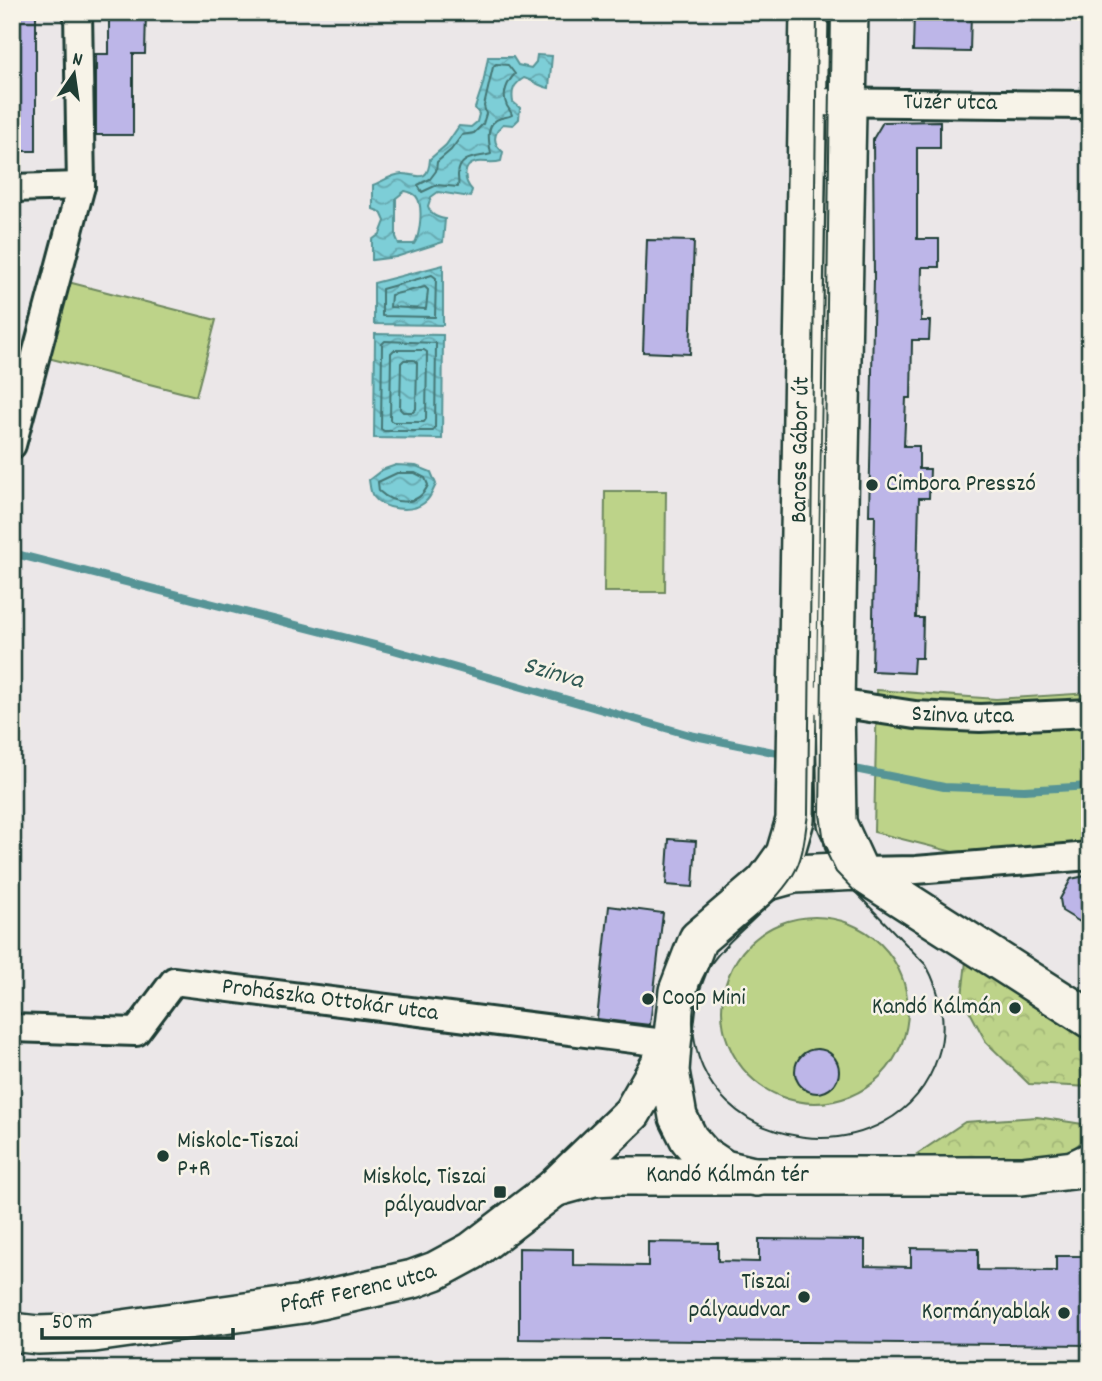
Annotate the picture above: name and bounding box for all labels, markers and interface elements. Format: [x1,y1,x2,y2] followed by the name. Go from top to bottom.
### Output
[38,38,108,108] north arrow
[69,47,85,75] text: N
[903,86,998,121] street label: Tüzér utca
[783,376,820,523] street label: Baross Gábor út
[886,468,1036,502] place label: Cimbora Presszó
[864,477,880,493] marker: Cimbora Presszó
[519,648,589,701] water label: Szinva
[911,698,1015,735] street label: Szinva utca
[220,970,441,1031] street label: Prohászka Ottokár utca
[662,982,746,1016] place label: Coop Mini
[640,991,656,1007] marker: Coop Mini
[872,991,1001,1025] place label: Kandó Kálmán
[1007,1000,1023,1016] marker: Kandó Kálmán
[177,1125,299,1187] place label: Miskolc-Tiszai P+R
[155,1148,171,1164] marker: Miskolc-Tiszai P+R
[646,1159,809,1193] street label: Kandó Kálmán tér
[363,1161,486,1223] place label: Miskolc, Tiszai pályaudvar
[492,1184,508,1200] marker: Miskolc, Tiszai pályaudvar
[278,1255,442,1324] street label: Pfaff Ferenc utca
[689,1266,790,1328] place label: Tiszai pályaudvar
[796,1289,812,1305] marker: Tiszai pályaudvar
[922,1296,1050,1330] place label: Kormányablak
[42,1297,233,1341] scale bar
[1056,1305,1072,1321] marker: Kormányablak
[52,1309,92,1339] text: 50 m

